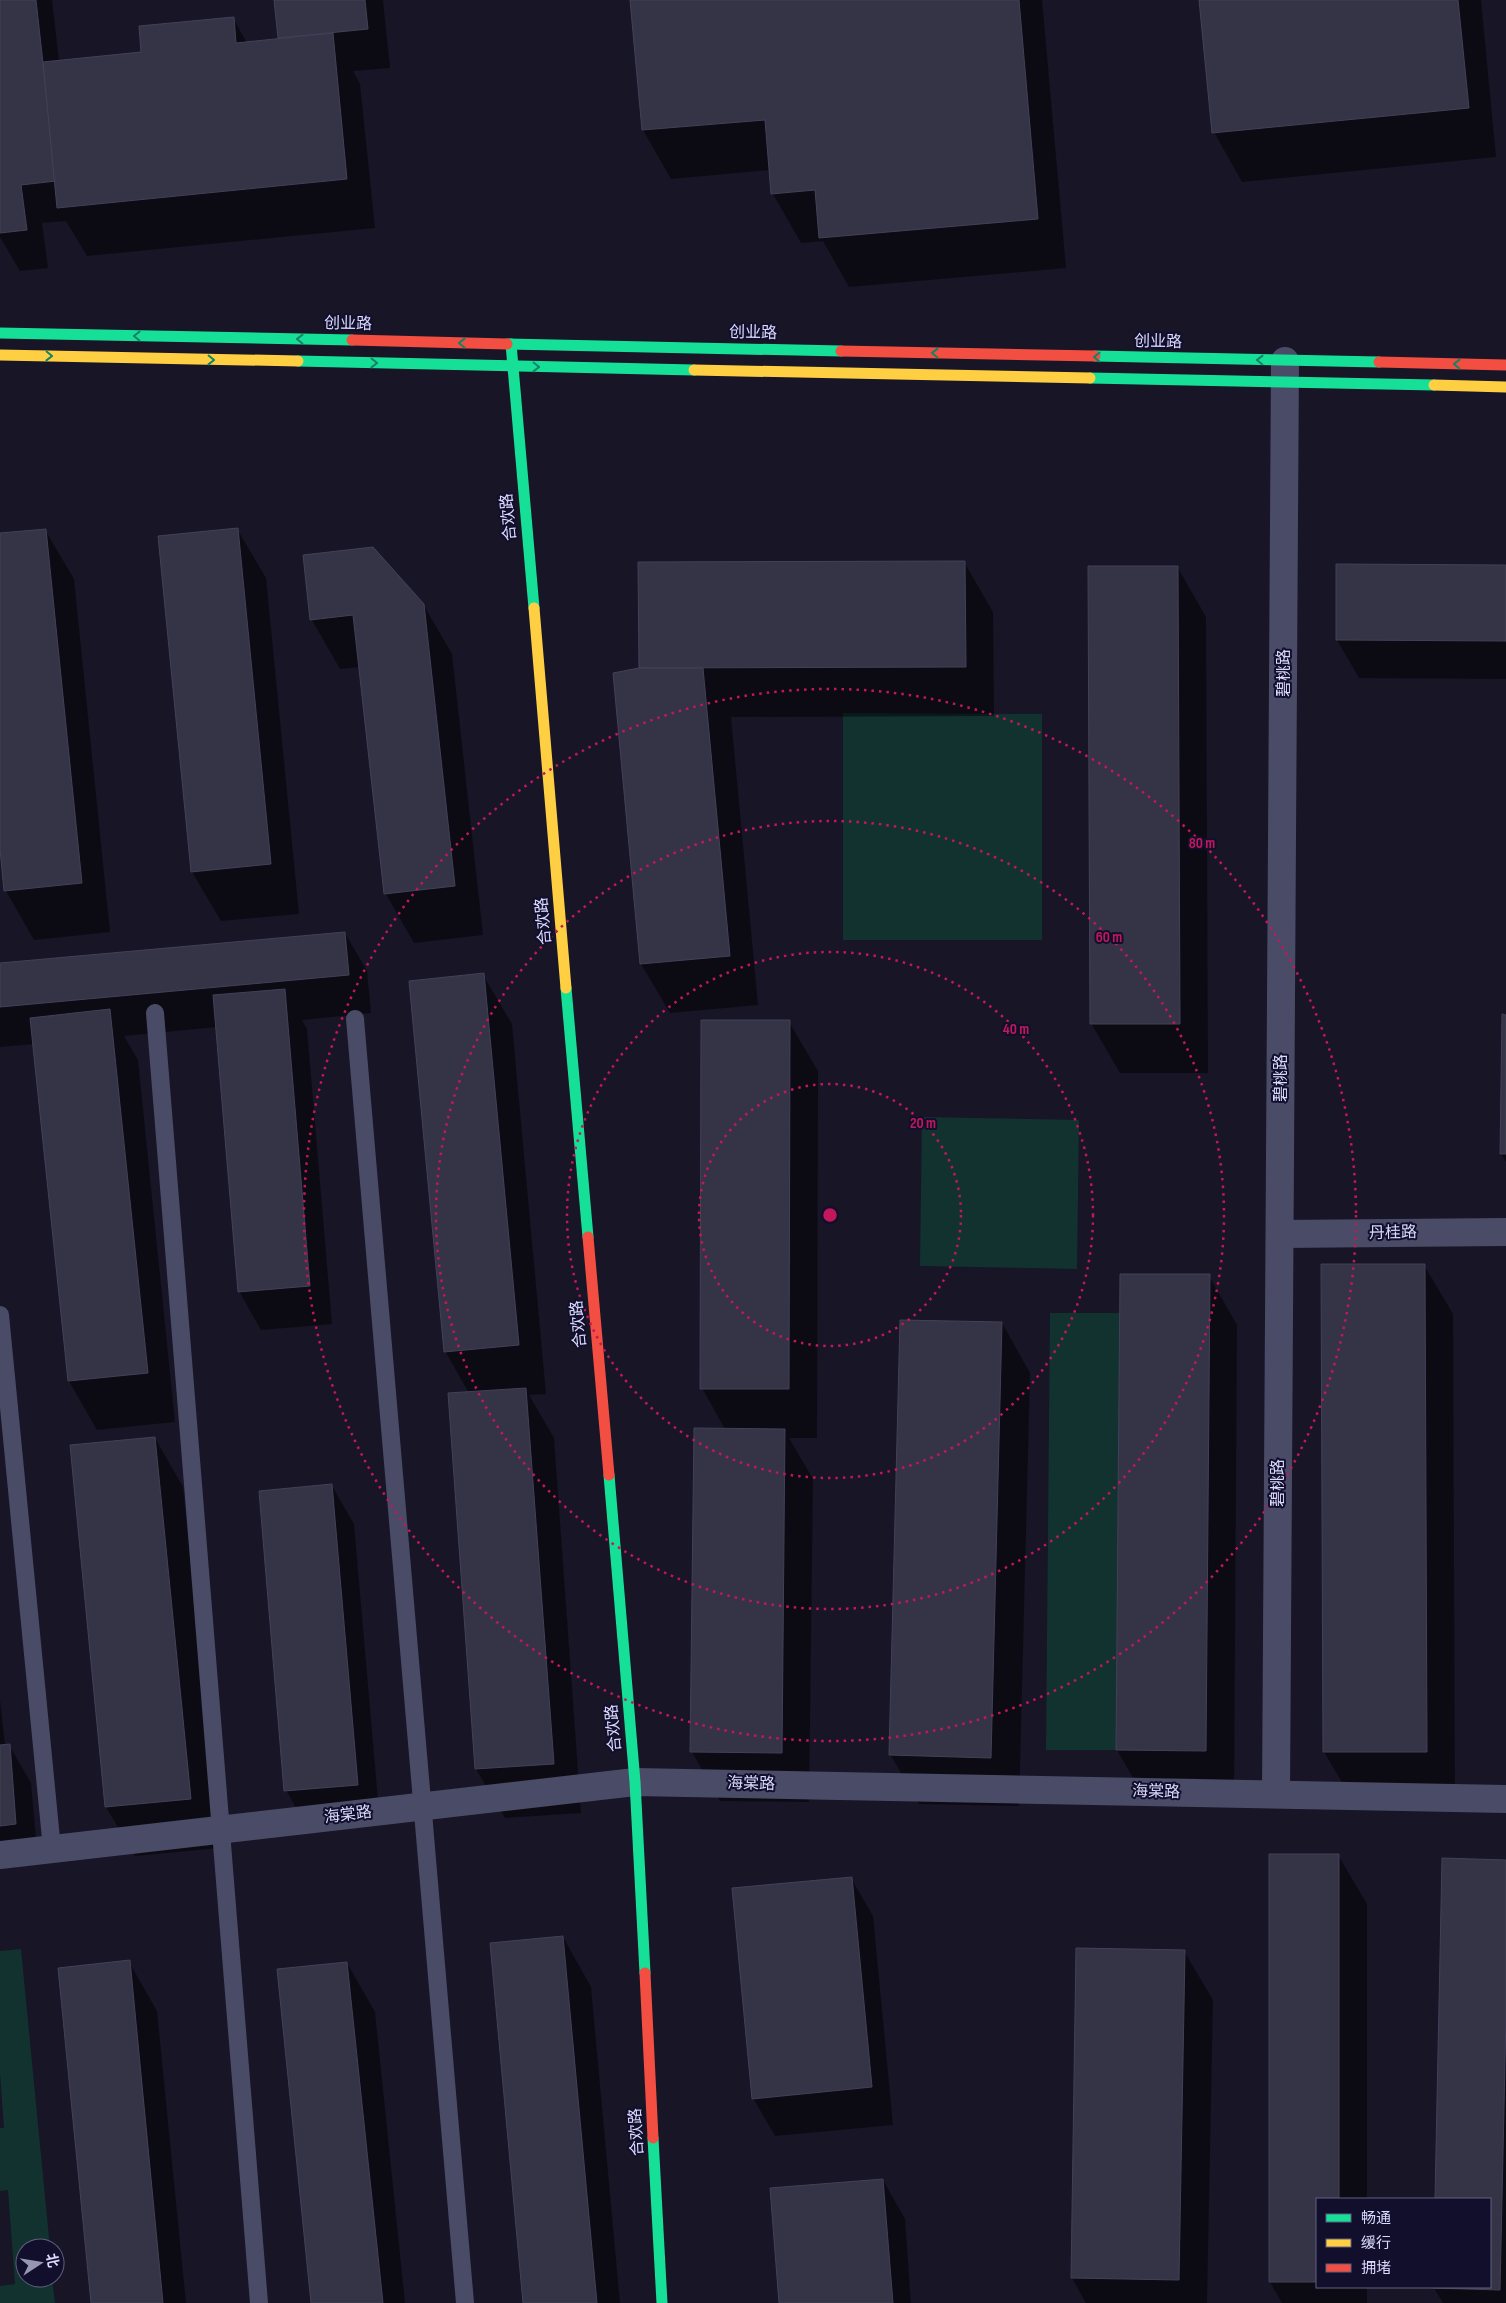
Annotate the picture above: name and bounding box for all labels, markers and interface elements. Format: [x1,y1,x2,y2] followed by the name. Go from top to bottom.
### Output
[324,314,372,334] street label: 创业路
[729,323,777,343] street label: 创业路
[133,331,141,341] one-way arrow
[1134,332,1182,352] street label: 创业路
[296,334,304,345] one-way arrow
[458,338,466,348] one-way arrow
[931,348,938,358] one-way arrow
[45,351,53,361] one-way arrow
[1093,352,1101,362] one-way arrow
[207,354,215,365] one-way arrow
[1256,355,1264,365] one-way arrow
[370,358,378,368] one-way arrow
[1453,359,1461,369] one-way arrow
[532,361,540,372] one-way arrow
[497,492,521,542] street label: 合欢路
[1275,649,1294,697] street label: 碧桃路
[1189,834,1215,853] text: 80 m
[532,896,556,946] street label: 合欢路
[1096,928,1122,947] text: 60 m
[1003,1020,1029,1039] text: 40 m
[1272,1054,1291,1102] street label: 碧桃路
[910,1114,936,1133] text: 20 m
[821,1206,839,1224] centre of rings
[1369,1223,1417,1243] street label: 丹桂路
[567,1299,591,1349] street label: 合欢路
[1269,1459,1288,1507] street label: 碧桃路
[602,1703,626,1753] street label: 合欢路
[727,1774,775,1794] street label: 海棠路
[1132,1782,1180,1802] street label: 海棠路
[323,1803,373,1827] street label: 海棠路
[626,2108,648,2156] street label: 合欢路
[1316,2198,1491,2288] legend
[1361,2209,1391,2228] text: 畅通
[1361,2234,1391,2253] text: 缓行
[15,2238,65,2288] north arrow
[42,2252,62,2269] text: 北
[1361,2259,1391,2278] text: 拥堵

